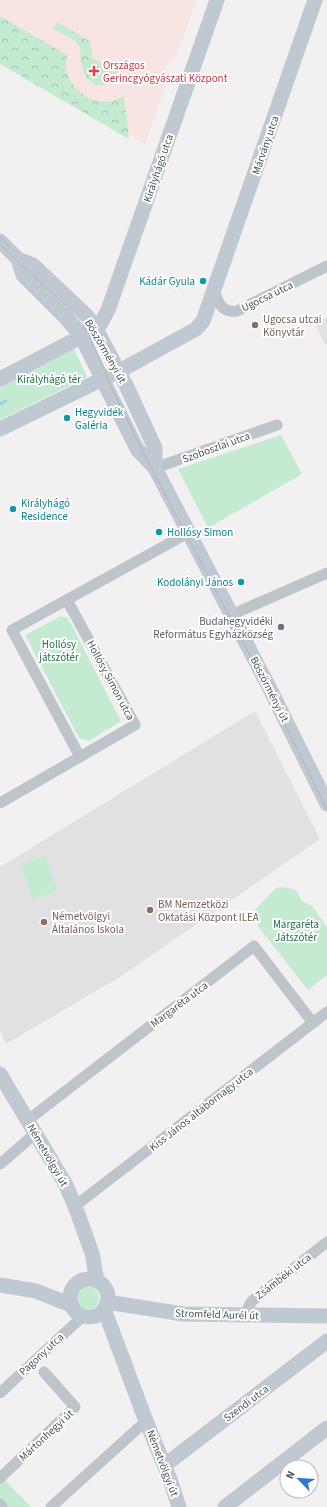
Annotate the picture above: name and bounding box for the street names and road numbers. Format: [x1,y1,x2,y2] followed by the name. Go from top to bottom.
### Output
[248,114,283,177] street label: Márvány utca
[140,132,177,204] street label: Királyhágó utca
[239,277,296,315] street label: Ugocsa utca
[81,316,130,386] street label: Böszörményi út
[180,428,252,467] street label: Szoboszlai utca
[83,638,138,723] street label: Hollósy Simon utca
[247,654,293,725] street label: Böszörményi út
[147,978,211,1031] street label: Margaréta utca
[146,1064,256,1155] street label: Kiss János altábornagy utca
[24,1121,72,1190] street label: Németvölgyi út
[252,1250,314,1303] street label: Zsámbéki utca
[175,1306,259,1323] street label: Stromfeld Aurél út
[16,1330,67,1379] street label: Pagony utca
[221,1381,272,1425] street label: Szendi utca
[16,1406,77,1465] street label: Mártonhegyi út
[143,1428,182,1499] street label: Németvölgyi út

